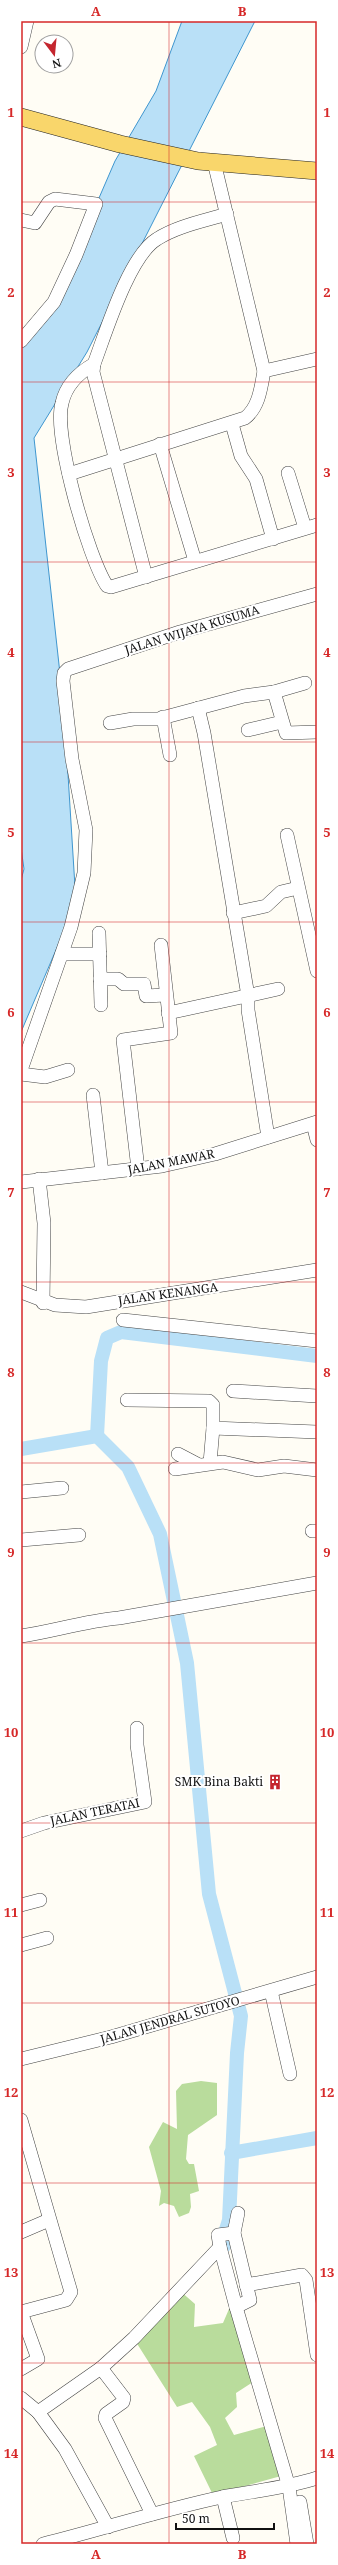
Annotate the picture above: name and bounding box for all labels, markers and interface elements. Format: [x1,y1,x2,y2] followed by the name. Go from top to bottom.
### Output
[91,2,101,20] text: A
[238,2,247,20] text: B
[34,34,74,74] north arrow
[50,56,63,73] text: N
[7,103,15,121] text: 1
[323,103,331,121] text: 1
[7,283,15,301] text: 2
[323,283,331,301] text: 2
[7,463,15,481] text: 3
[323,463,331,481] text: 3
[122,601,262,658] street label: JALAN WIJAYA KUSUMA
[7,643,15,661] text: 4
[323,643,331,661] text: 4
[7,823,15,841] text: 5
[323,823,331,841] text: 5
[7,1003,15,1021] text: 6
[323,1003,331,1021] text: 6
[125,1145,216,1178] street label: JALAN MAWAR
[7,1183,15,1201] text: 7
[323,1183,331,1201] text: 7
[116,1278,219,1309] street label: JALAN KENANGA
[7,1363,15,1381] text: 8
[323,1363,331,1381] text: 8
[7,1543,15,1561] text: 9
[323,1543,331,1561] text: 9
[4,1723,18,1741] text: 10
[320,1723,334,1741] text: 10
[175,1773,263,1790] place label: SMK Bina Bakti
[266,1773,284,1791] building icon: SMK Bina Bakti
[48,1794,141,1829] street label: JALAN TERATAI
[4,1903,18,1921] text: 11
[320,1903,334,1921] text: 11
[97,1991,242,2048] street label: JALAN JENDRAL SUTOYO
[4,2083,18,2101] text: 12
[320,2083,334,2101] text: 12
[4,2263,18,2281] text: 13
[320,2263,334,2281] text: 13
[4,2444,19,2462] text: 14
[320,2444,335,2462] text: 14
[176,2505,274,2531] scale bar
[182,2510,210,2527] text: 50 m
[91,2545,101,2563] text: A
[238,2545,247,2563] text: B

